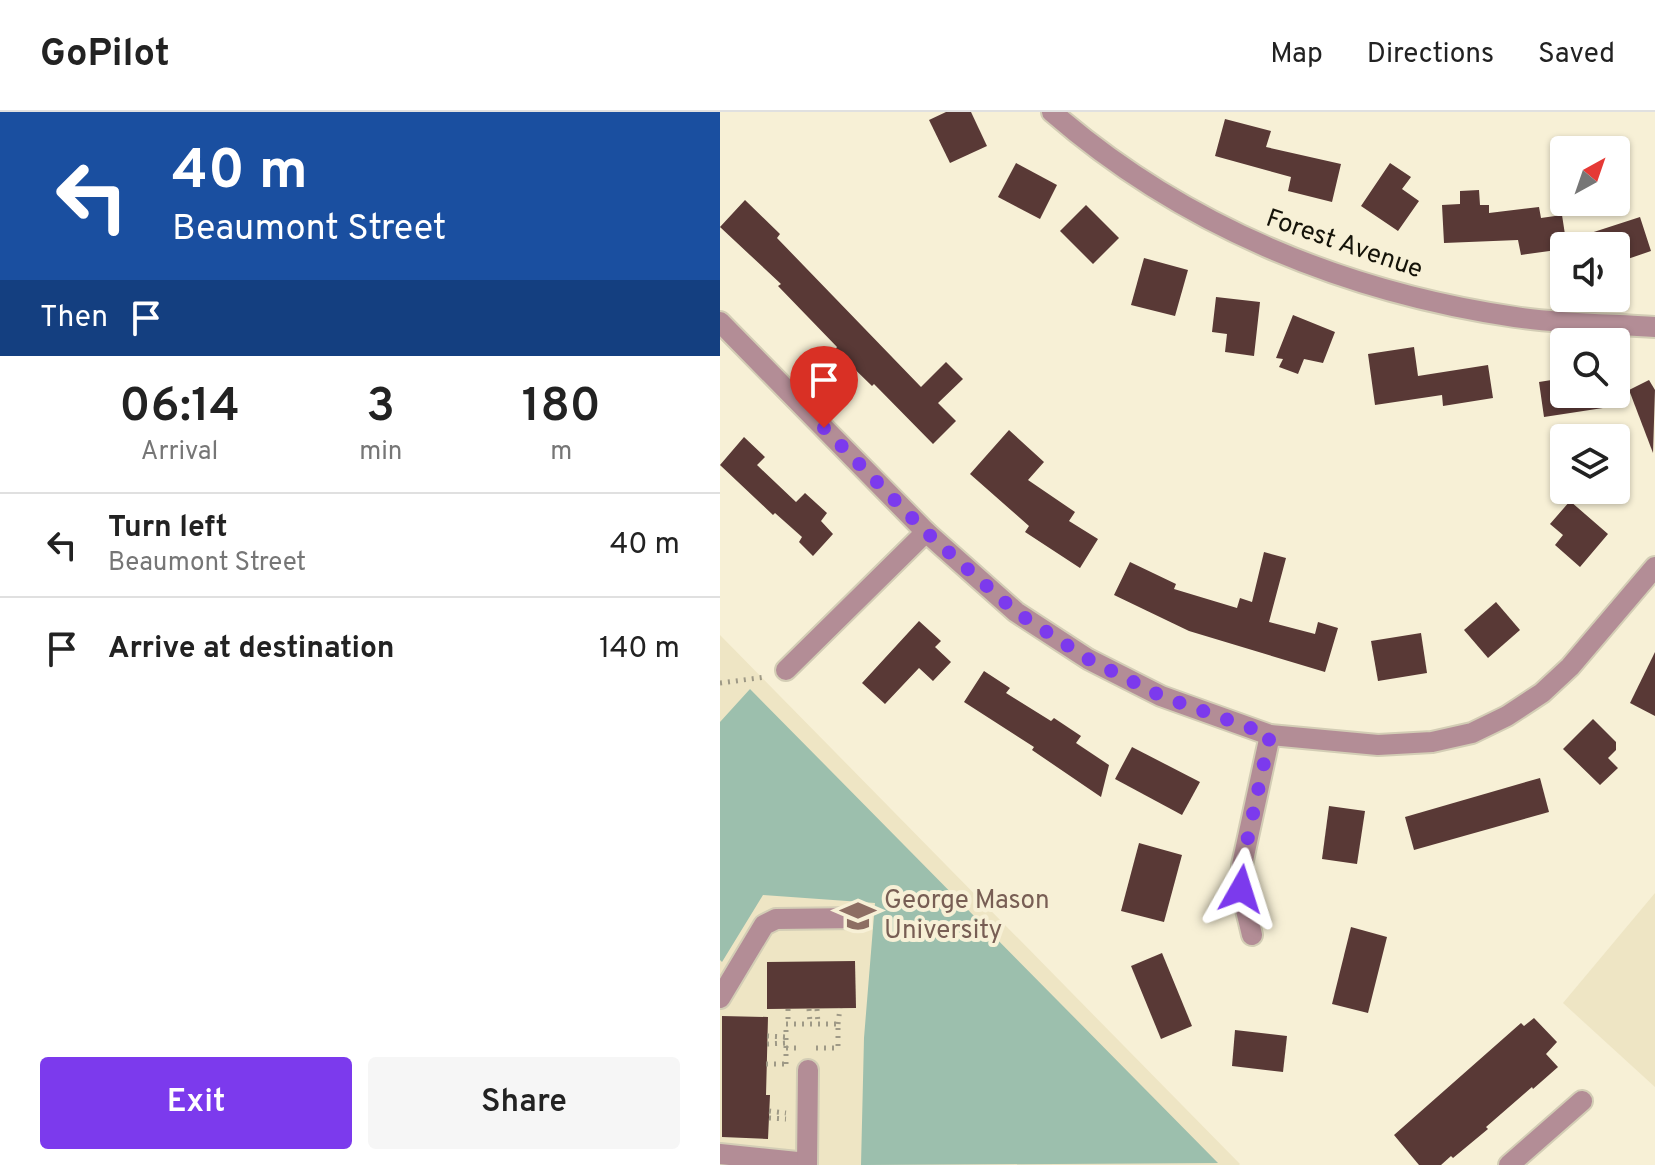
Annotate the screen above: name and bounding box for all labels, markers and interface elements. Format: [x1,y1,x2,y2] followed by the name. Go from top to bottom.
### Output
[40,31,170,80] text: GoPilot
[1270,37,1323,73] text: Map
[1367,37,1494,73] text: Directions
[1538,37,1615,73] text: Saved
[1550,136,1630,216] north arrow
[1550,136,1630,504] map controls
[172,138,308,208] text: 40 m
[40,144,144,248] icon: left
[1261,203,1427,287] street label: Forest Avenue
[172,207,446,253] text: Beaumont Street
[1550,232,1630,312] button: sound
[124,296,168,340] icon: arrive
[40,300,108,337] text: Then
[1550,328,1630,408] button: search
[790,346,858,428] pin
[802,358,846,402] icon: arrive
[119,378,240,438] text: 06:14
[366,378,395,438] text: 3
[522,378,601,438] text: 180
[1550,424,1630,504] button: layers
[141,436,218,469] text: Arrival
[359,436,402,469] text: min
[550,436,572,469] text: m
[108,510,228,547] text: Turn left
[40,523,84,567] icon: left
[610,527,680,564] text: 40 m
[108,547,306,580] text: Beaumont Street
[40,627,84,671] icon: arrive
[108,631,394,668] text: Arrive at destination
[599,631,680,668] text: 140 m
[1199,847,1283,931] position arrow
[884,885,1050,948] place label: George Mason University
[839,897,877,935] school or university icon: George Mason University
[40,1057,352,1149] button: Exit
[368,1057,680,1149] button: Share

